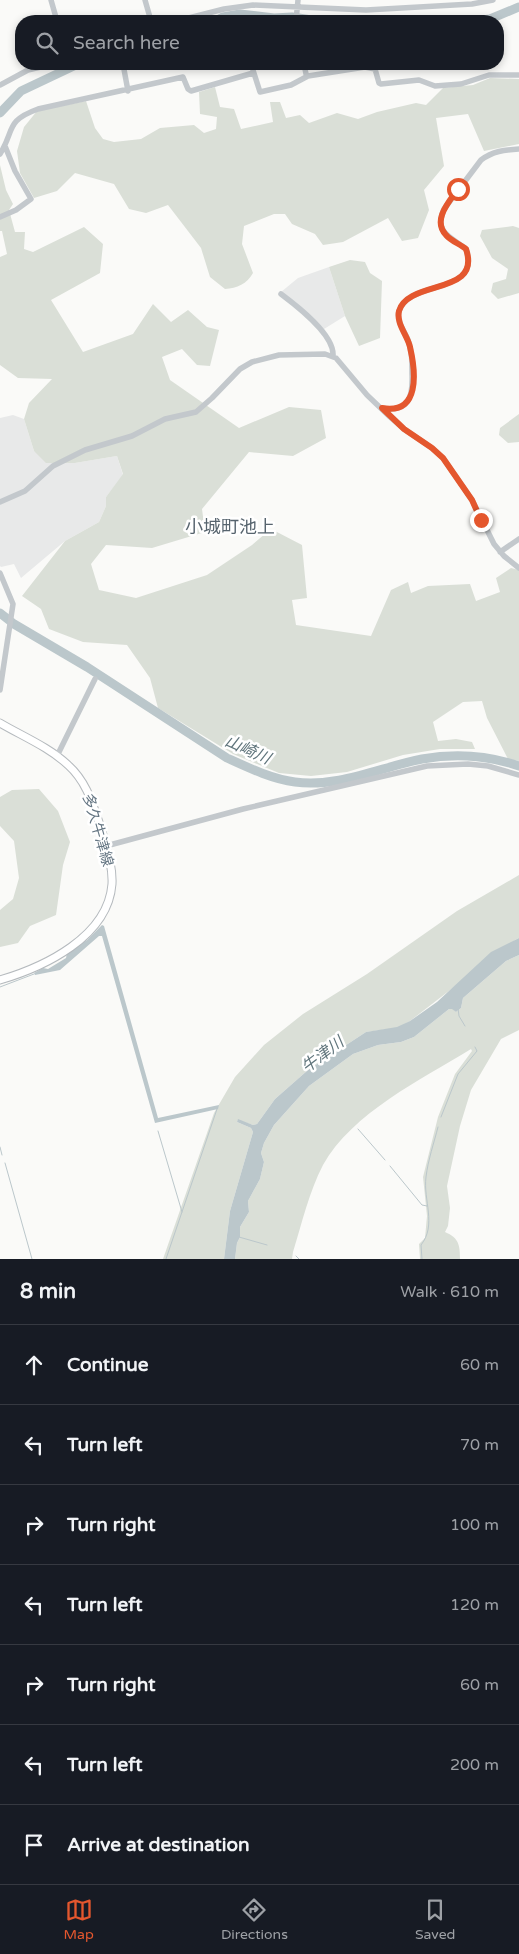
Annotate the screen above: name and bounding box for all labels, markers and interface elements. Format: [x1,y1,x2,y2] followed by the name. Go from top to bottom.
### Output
[15,15,504,70] search box
[33,29,61,57] icon: search
[73,32,180,54] text: Search here
[447,178,470,201] route start
[470,509,493,532] route end
[185,516,275,538] district label: 小城町池上
[222,731,275,770] water label: 山崎川
[79,791,117,869] street label: 多久牛津線
[297,1031,349,1077] water label: 牛津川
[20,1279,76,1304] text: 8 min
[400,1282,499,1302] text: Walk · 610 m
[20,1351,48,1379] icon: ahead
[67,1354,149,1376] text: Continue
[460,1355,499,1375] text: 60 m
[20,1431,48,1459] icon: left
[67,1434,143,1456] text: Turn left
[460,1435,499,1455] text: 70 m
[20,1511,48,1539] icon: right
[67,1514,155,1536] text: Turn right
[450,1515,499,1535] text: 100 m
[20,1591,48,1619] icon: left
[67,1594,143,1616] text: Turn left
[450,1595,499,1615] text: 120 m
[20,1671,48,1699] icon: right
[67,1674,155,1696] text: Turn right
[460,1675,499,1695] text: 60 m
[20,1751,48,1779] icon: left
[67,1754,143,1776] text: Turn left
[450,1755,499,1775] text: 200 m
[20,1831,48,1859] icon: arrive
[67,1834,250,1856] text: Arrive at destination
[64,1896,94,1943] tab: Map
[221,1896,288,1943] tab: Directions
[415,1896,455,1943] tab: Saved

